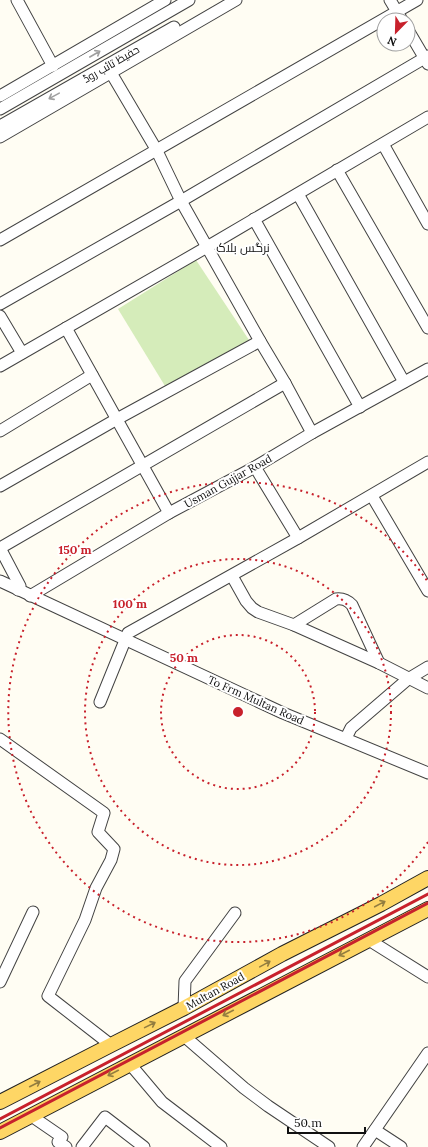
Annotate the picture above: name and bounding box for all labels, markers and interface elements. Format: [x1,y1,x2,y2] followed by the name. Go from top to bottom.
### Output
[376,12,416,52] north arrow
[385,33,399,49] text: N
[80,42,142,86] street label: حفیظ تائب روڈ
[89,50,101,58] one-way arrow
[48,93,60,100] one-way arrow
[216,240,270,255] district label: نرگس بلاک
[182,451,275,511] street label: Usman Gujjar Road
[58,542,92,557] text: 150 m
[113,596,147,611] text: 100 m
[170,650,198,665] text: 50 m
[206,672,307,728] street label: To Frm Multan Road
[231,705,245,719] centre of rings
[374,900,386,907] one-way arrow
[338,950,350,957] one-way arrow
[259,959,271,967] one-way arrow
[183,969,247,1013] street label: Multan Road
[222,1010,234,1017] one-way arrow
[144,1021,156,1028] one-way arrow
[107,1069,119,1077] one-way arrow
[28,1080,40,1087] one-way arrow
[288,1109,365,1135] scale bar
[294,1115,322,1130] text: 50 m

